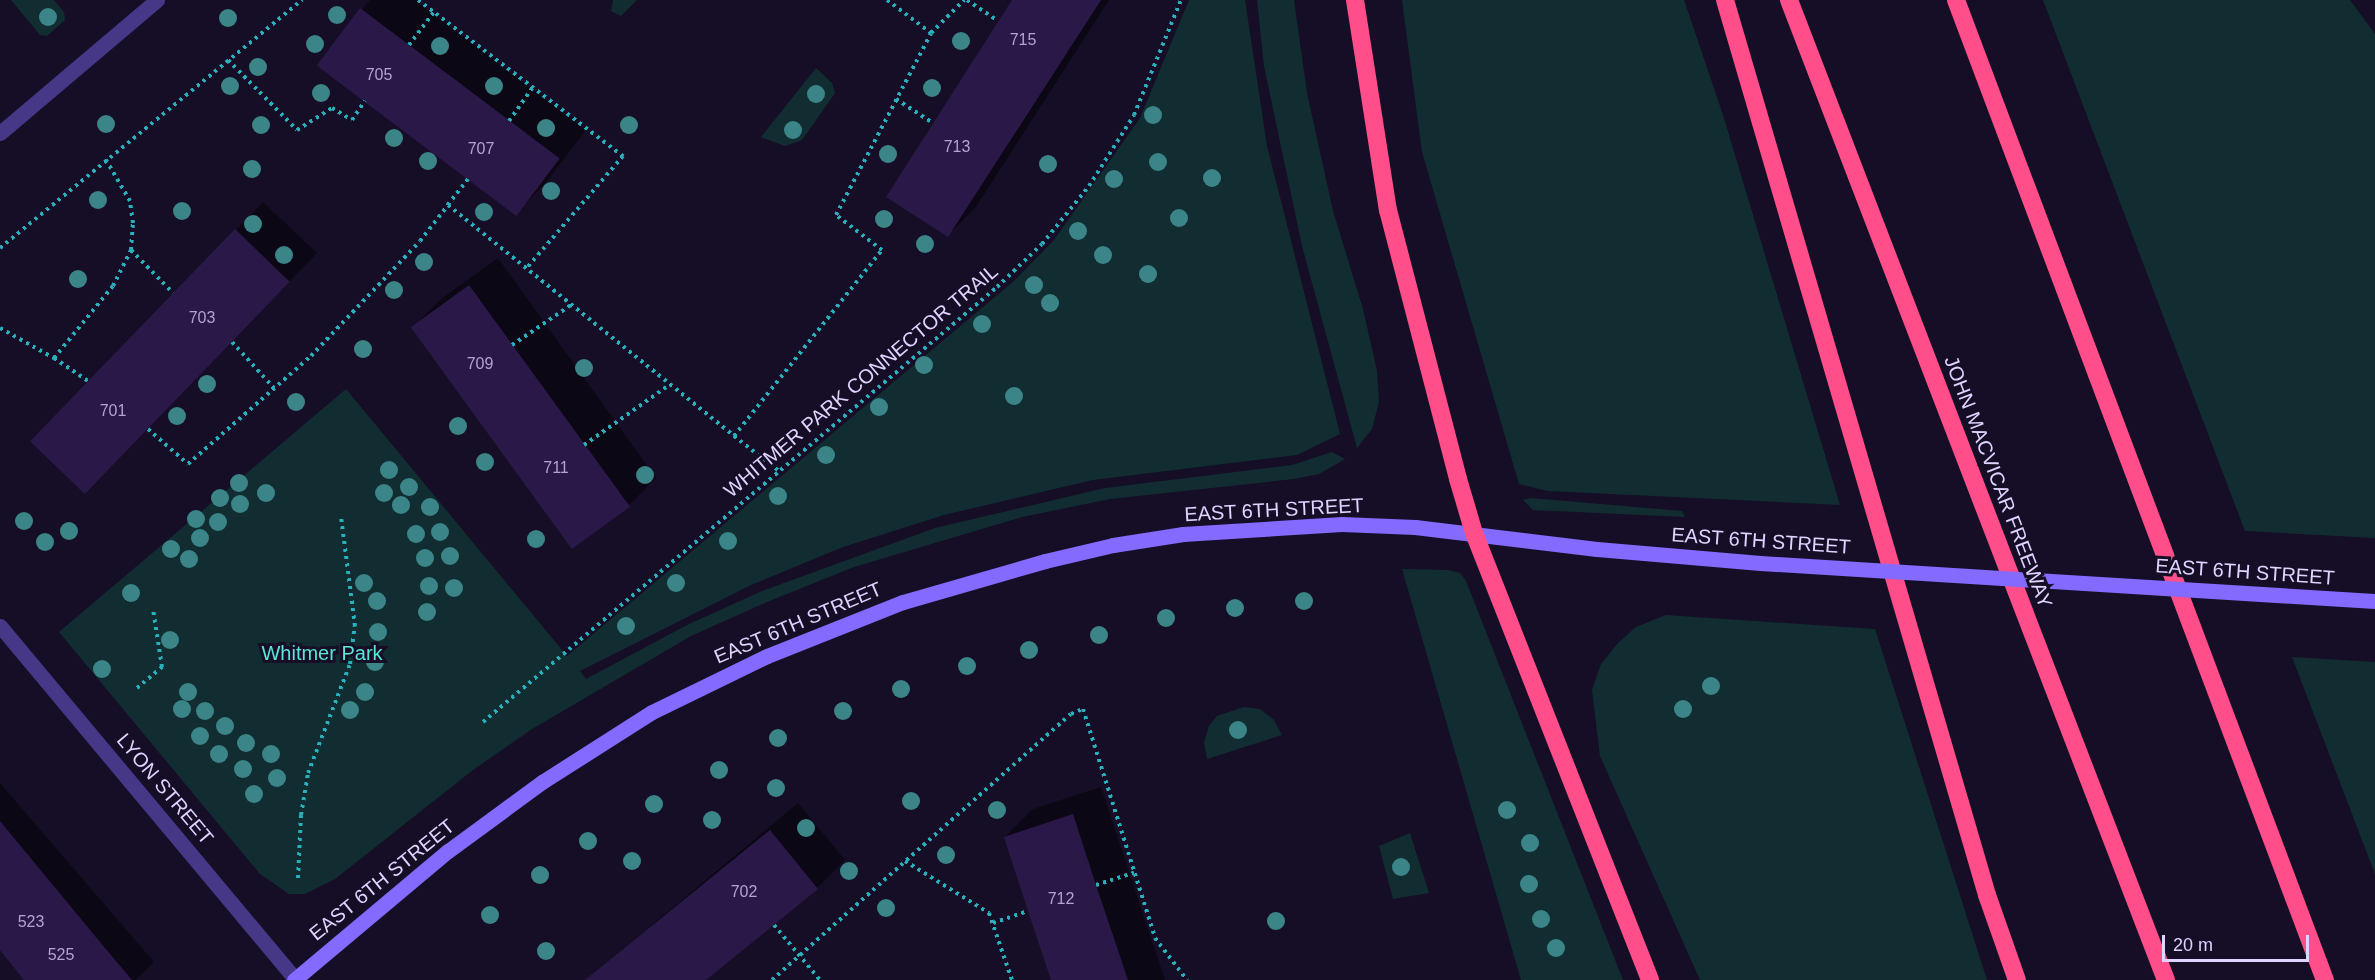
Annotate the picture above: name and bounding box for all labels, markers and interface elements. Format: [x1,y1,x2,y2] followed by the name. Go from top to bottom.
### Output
[1010,30,1036,50] house number: 715
[366,65,392,85] house number: 705
[944,137,970,157] house number: 713
[468,139,494,159] house number: 707
[719,259,1003,503] street label: WHITMER PARK CONNECTOR TRAIL
[189,308,215,328] house number: 703
[1939,353,2057,611] street label: JOHN MACVICAR FREEWAY
[467,354,493,374] house number: 709
[100,401,126,421] house number: 701
[543,458,569,478] house number: 711
[1183,493,1365,527] street label: EAST 6TH STREET
[1670,523,1852,559] street label: EAST 6TH STREET
[2154,554,2336,590] street label: EAST 6TH STREET
[710,577,886,669] street label: EAST 6TH STREET
[261,641,383,665] park label: Whitmer Park
[112,729,218,849] street label: LYON STREET
[304,814,460,946] street label: EAST 6TH STREET
[731,882,757,902] house number: 702
[1048,889,1074,909] house number: 712
[18,912,44,932] house number: 523
[2165,923,2312,961] scale bar
[2173,935,2213,955] text: 20 m
[48,945,74,965] house number: 525

